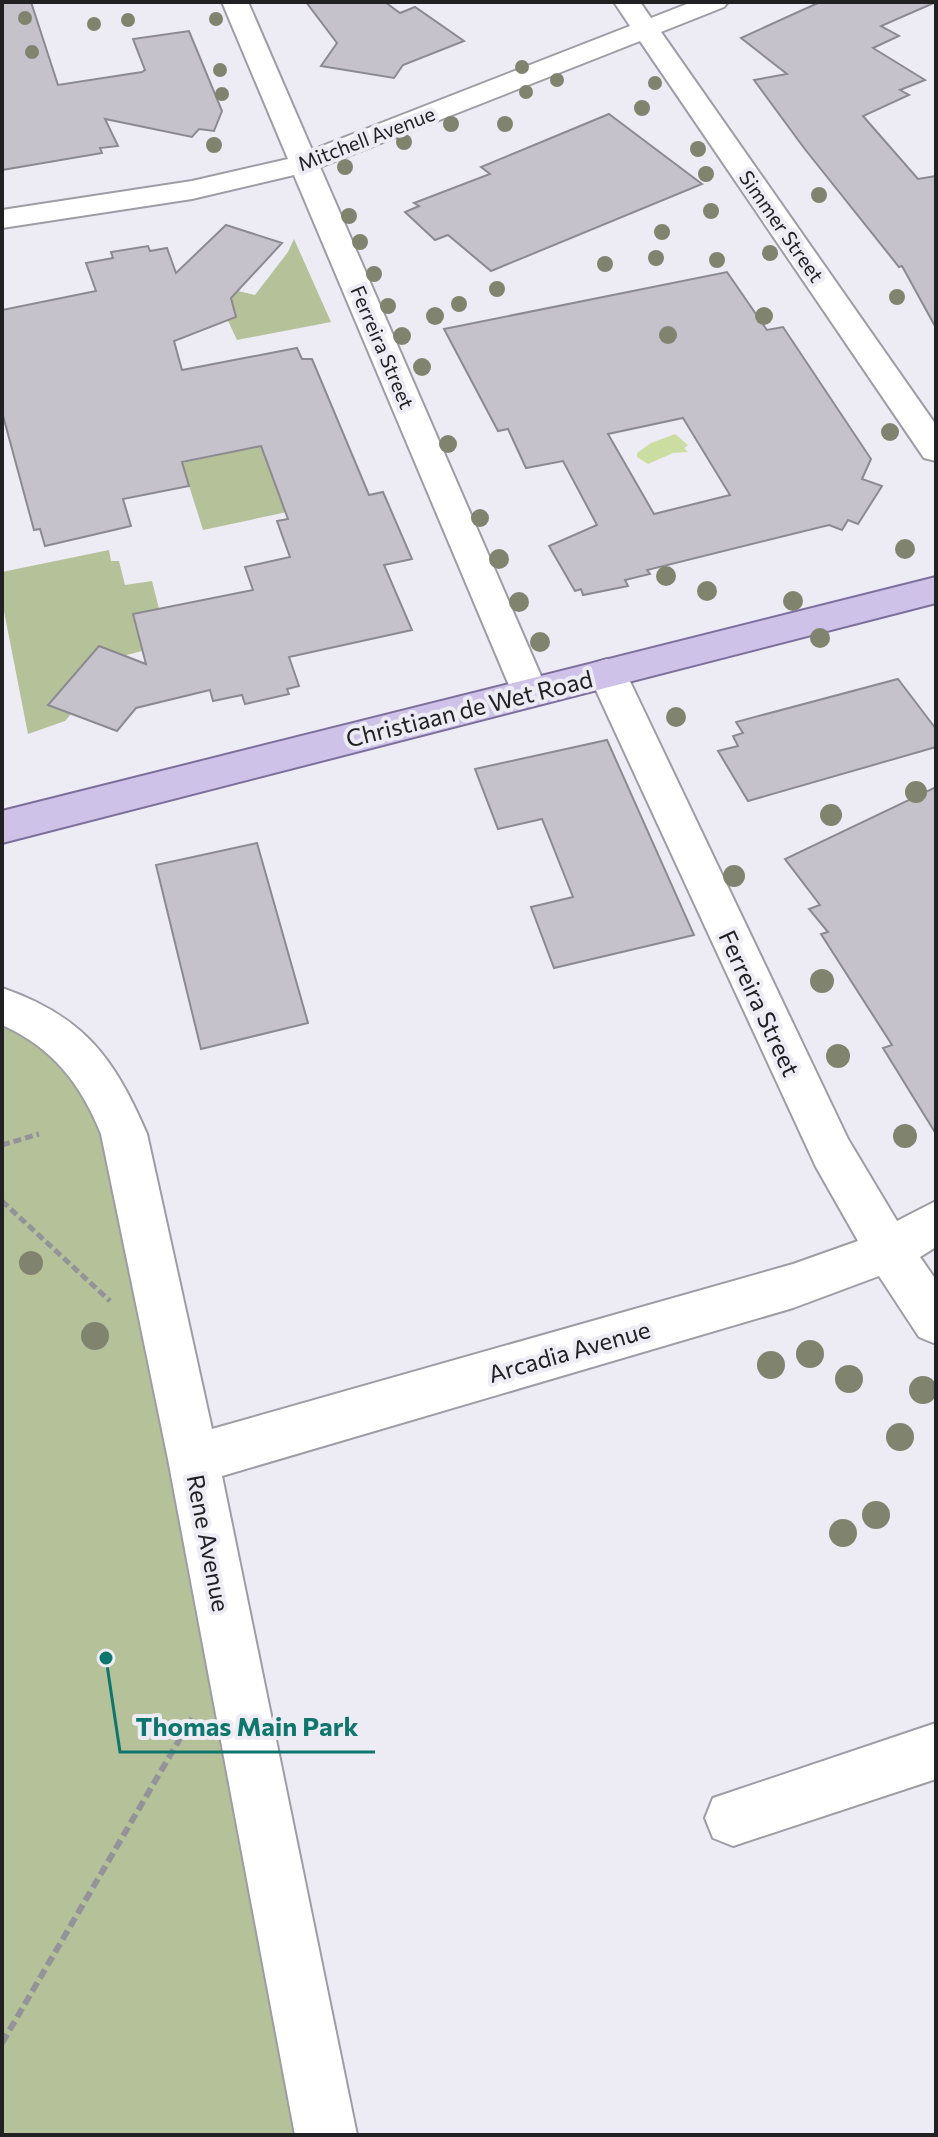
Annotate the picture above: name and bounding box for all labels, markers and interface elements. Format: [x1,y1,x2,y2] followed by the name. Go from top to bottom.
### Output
[294,101,438,175] street label: Mitchell Avenue
[735,166,829,286] street label: Simmer Street
[346,282,420,412] street label: Ferreira Street
[343,663,595,753] street label: Christiaan de Wet Road
[714,925,807,1081] street label: Ferreira Street
[485,1314,653,1388] street label: Arcadia Avenue
[182,1472,236,1614] street label: Rene Avenue
[120,1702,375,1752] callout: Thomas Main Park
[136,1710,358,1741] text: Thomas Main Park

